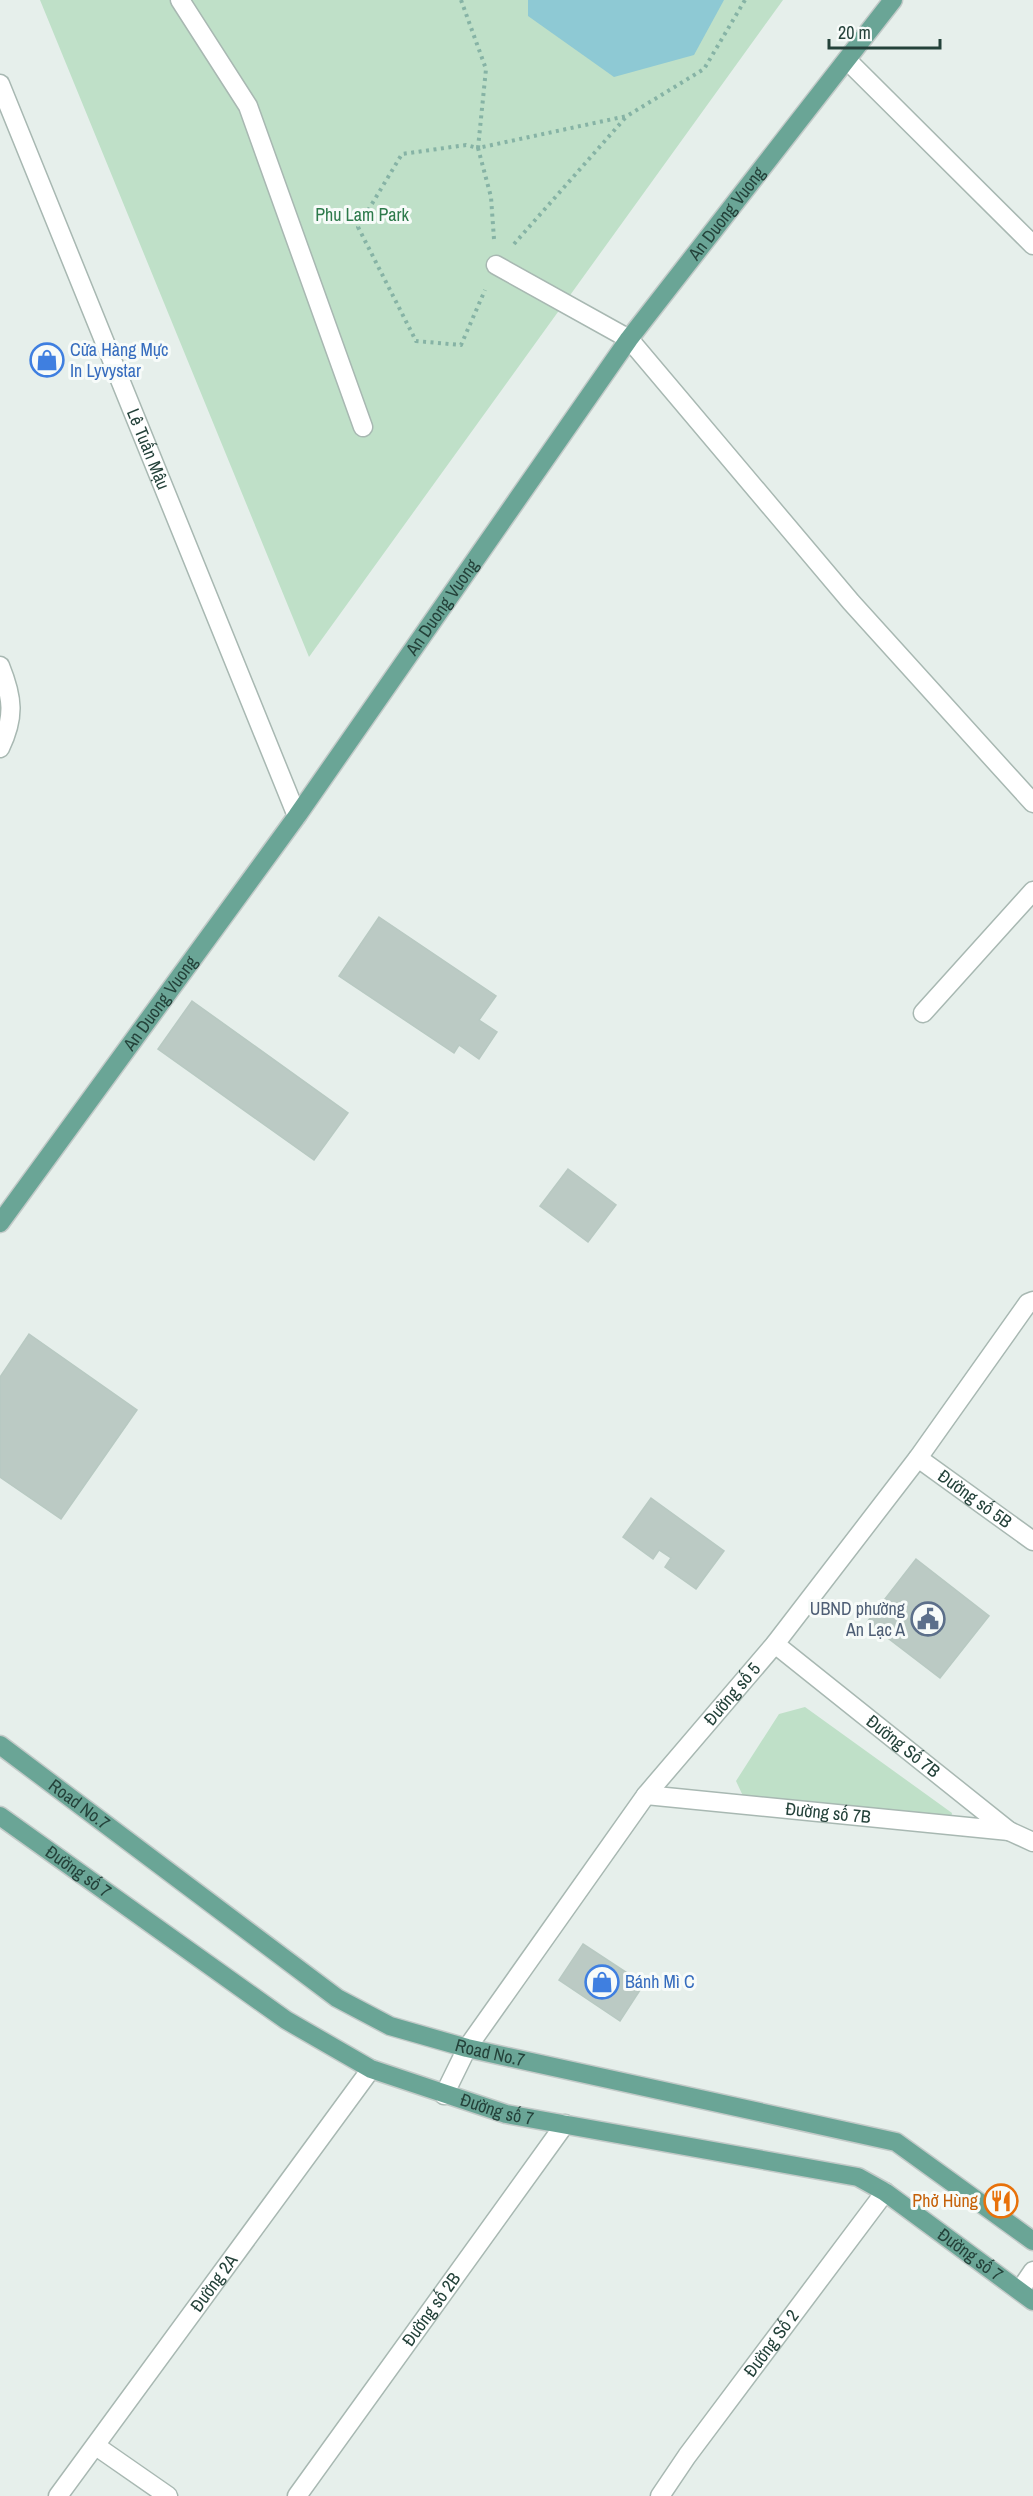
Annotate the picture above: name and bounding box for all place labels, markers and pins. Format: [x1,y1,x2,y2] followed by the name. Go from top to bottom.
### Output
[70,337,168,383] place label: Cửa Hàng Mực In Lyvystar
[29,342,65,378] shop icon: Cửa Hàng Mực In Lyvystar
[810,1596,906,1642] place label: UBND phường An Lạc A
[910,1601,946,1637] public building icon: UBND phường An Lạc A
[584,1964,620,2000] shop icon: Bánh Mì C
[625,1969,695,1994] place label: Bánh Mì C
[983,2183,1019,2219] restaurant icon: Phở Hùng
[912,2188,979,2213] place label: Phở Hùng

